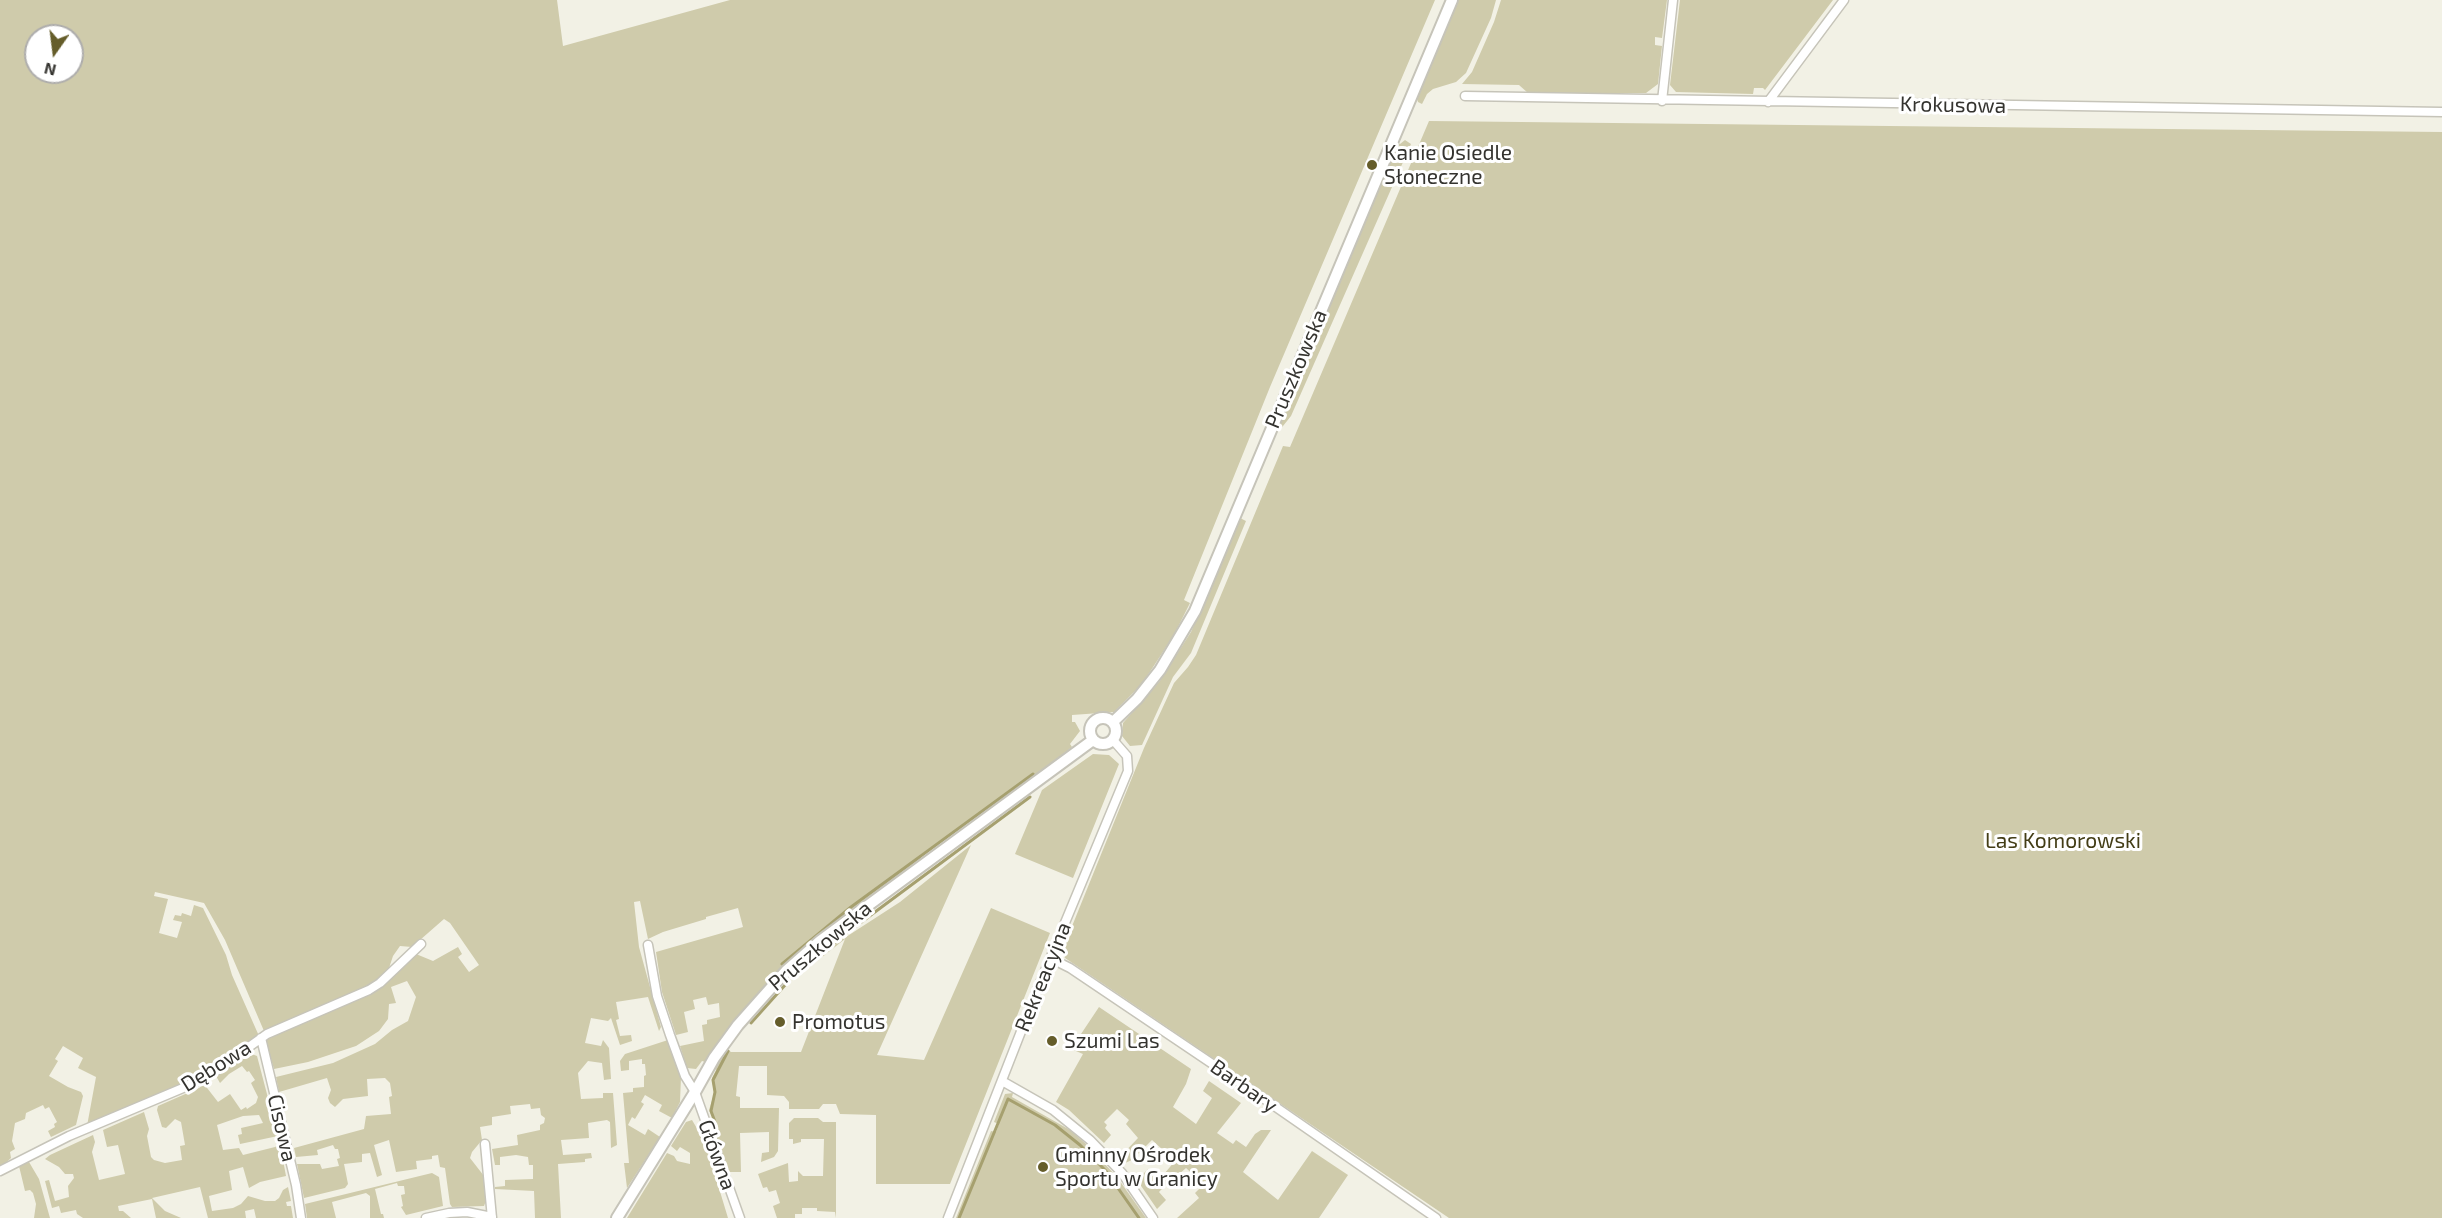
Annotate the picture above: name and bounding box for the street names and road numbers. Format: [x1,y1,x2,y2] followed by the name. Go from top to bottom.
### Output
[1900,91,2006,119] street label: Krokusowa
[1260,306,1332,432] street label: Pruszkowska
[763,896,877,996] street label: Pruszkowska
[1010,918,1076,1036] street label: Rekreacyjna
[176,1035,256,1097] street label: Dębowa
[1206,1054,1282,1118] street label: Barbary
[262,1092,302,1164] street label: Cisowa
[693,1116,741,1194] street label: Główna

